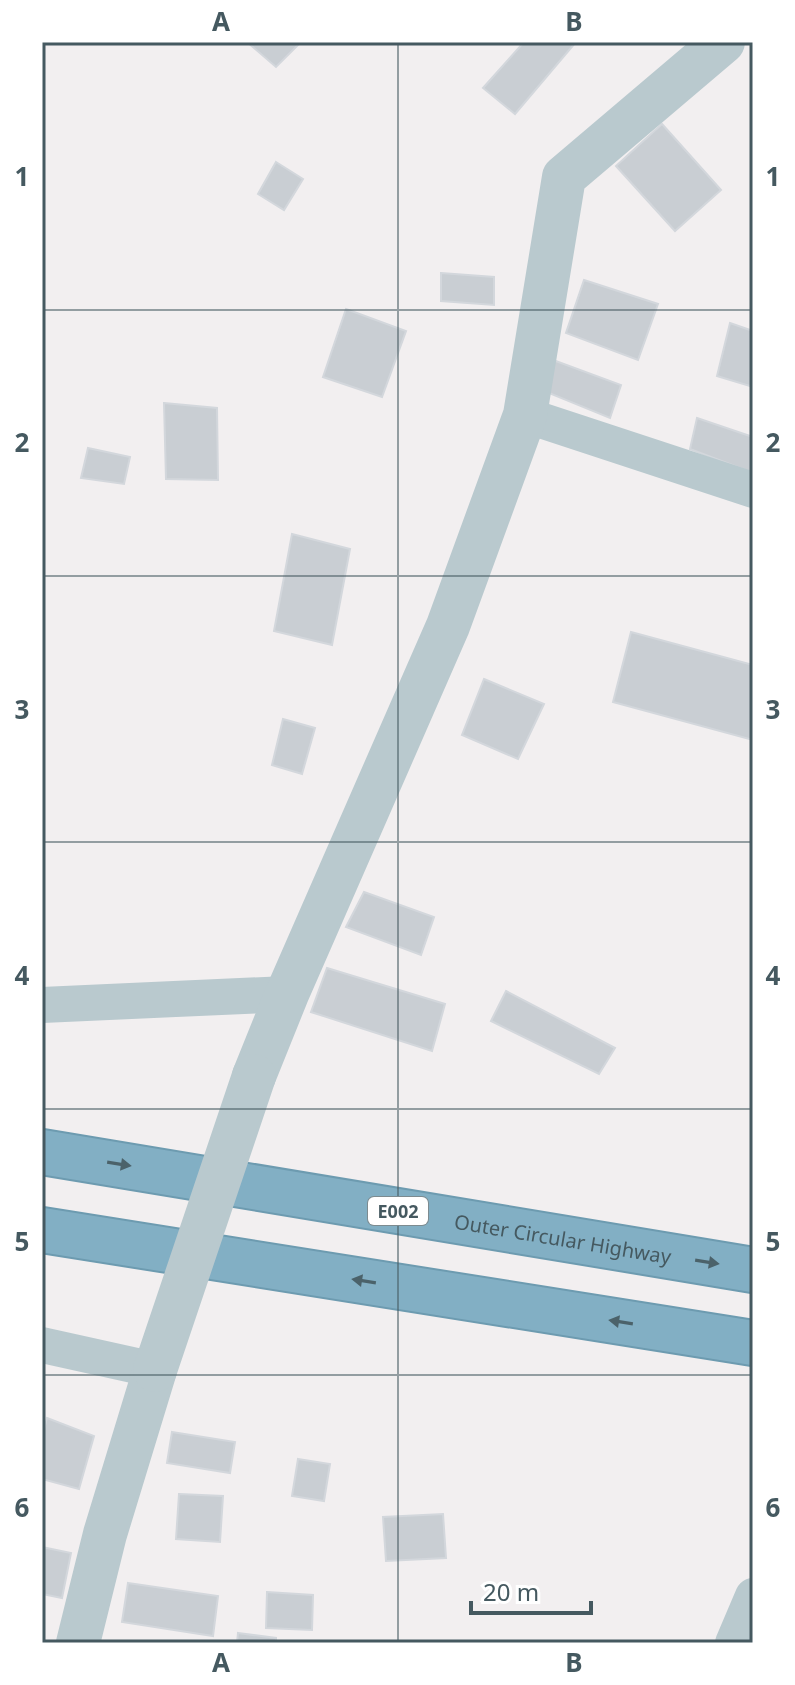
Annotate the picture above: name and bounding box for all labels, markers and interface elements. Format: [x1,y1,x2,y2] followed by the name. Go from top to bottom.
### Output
[212,3,230,39] text: A
[565,3,583,39] text: B
[15,158,29,194] text: 1
[766,158,780,194] text: 1
[15,424,30,460] text: 2
[766,424,781,460] text: 2
[15,691,29,727] text: 3
[766,691,780,727] text: 3
[15,957,30,993] text: 4
[766,957,781,993] text: 4
[107,1159,132,1171] one-way arrow
[368,1197,428,1225] road number: E002
[452,1207,674,1270] street label: Outer Circular Highway
[15,1223,29,1259] text: 5
[766,1223,780,1259] text: 5
[695,1256,720,1269] one-way arrow
[351,1274,376,1287] one-way arrow
[608,1315,633,1327] one-way arrow
[15,1489,30,1525] text: 6
[766,1489,781,1525] text: 6
[471,1565,591,1615] scale bar
[483,1575,539,1608] text: 20 m
[212,1644,230,1680] text: A
[565,1644,583,1680] text: B

